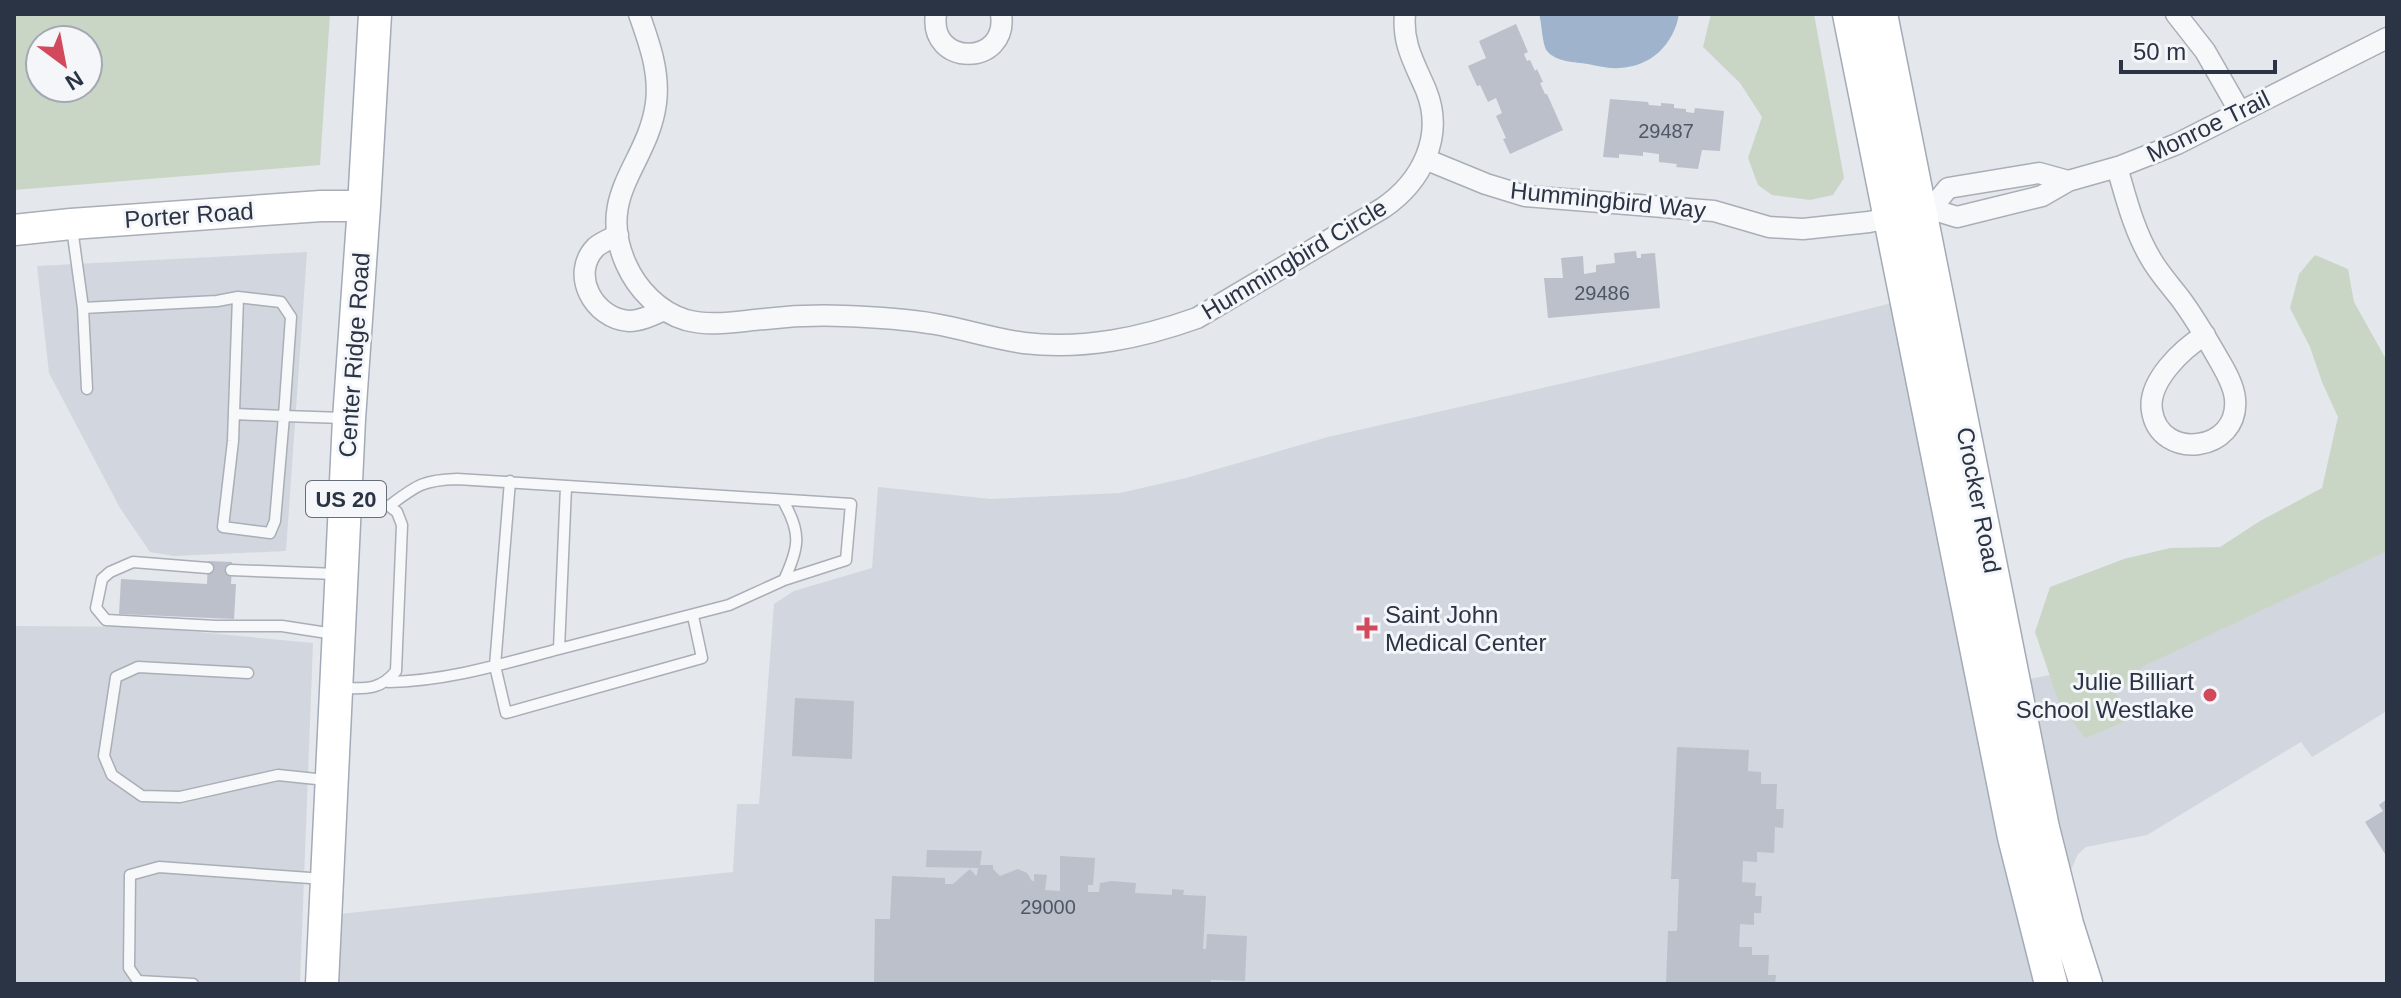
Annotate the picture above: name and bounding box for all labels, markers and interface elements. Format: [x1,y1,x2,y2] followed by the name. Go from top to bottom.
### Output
[24,24,104,104] north arrow
[2121,24,2275,74] scale bar
[2133,38,2186,65] text: 50 m
[61,66,88,95] text: N
[2142,85,2274,167] street label: Monroe Trail
[1638,120,1694,142] house number: 29487
[1509,176,1707,224] street label: Hummingbird Way
[1197,193,1391,325] street label: Hummingbird Circle
[124,197,254,233] street label: Porter Road
[333,252,375,458] street label: Center Ridge Road
[1574,282,1630,304] house number: 29486
[1952,425,2006,575] street label: Crocker Road
[306,481,386,517] road number: US 20
[1385,601,1546,656] place label: Saint John Medical Center
[1356,617,1378,639] marker: Saint John Medical Center
[2016,668,2194,723] place label: Julie Billiart School Westlake
[2201,686,2219,704] marker: Julie Billiart School Westlake
[1020,896,1076,918] house number: 29000

